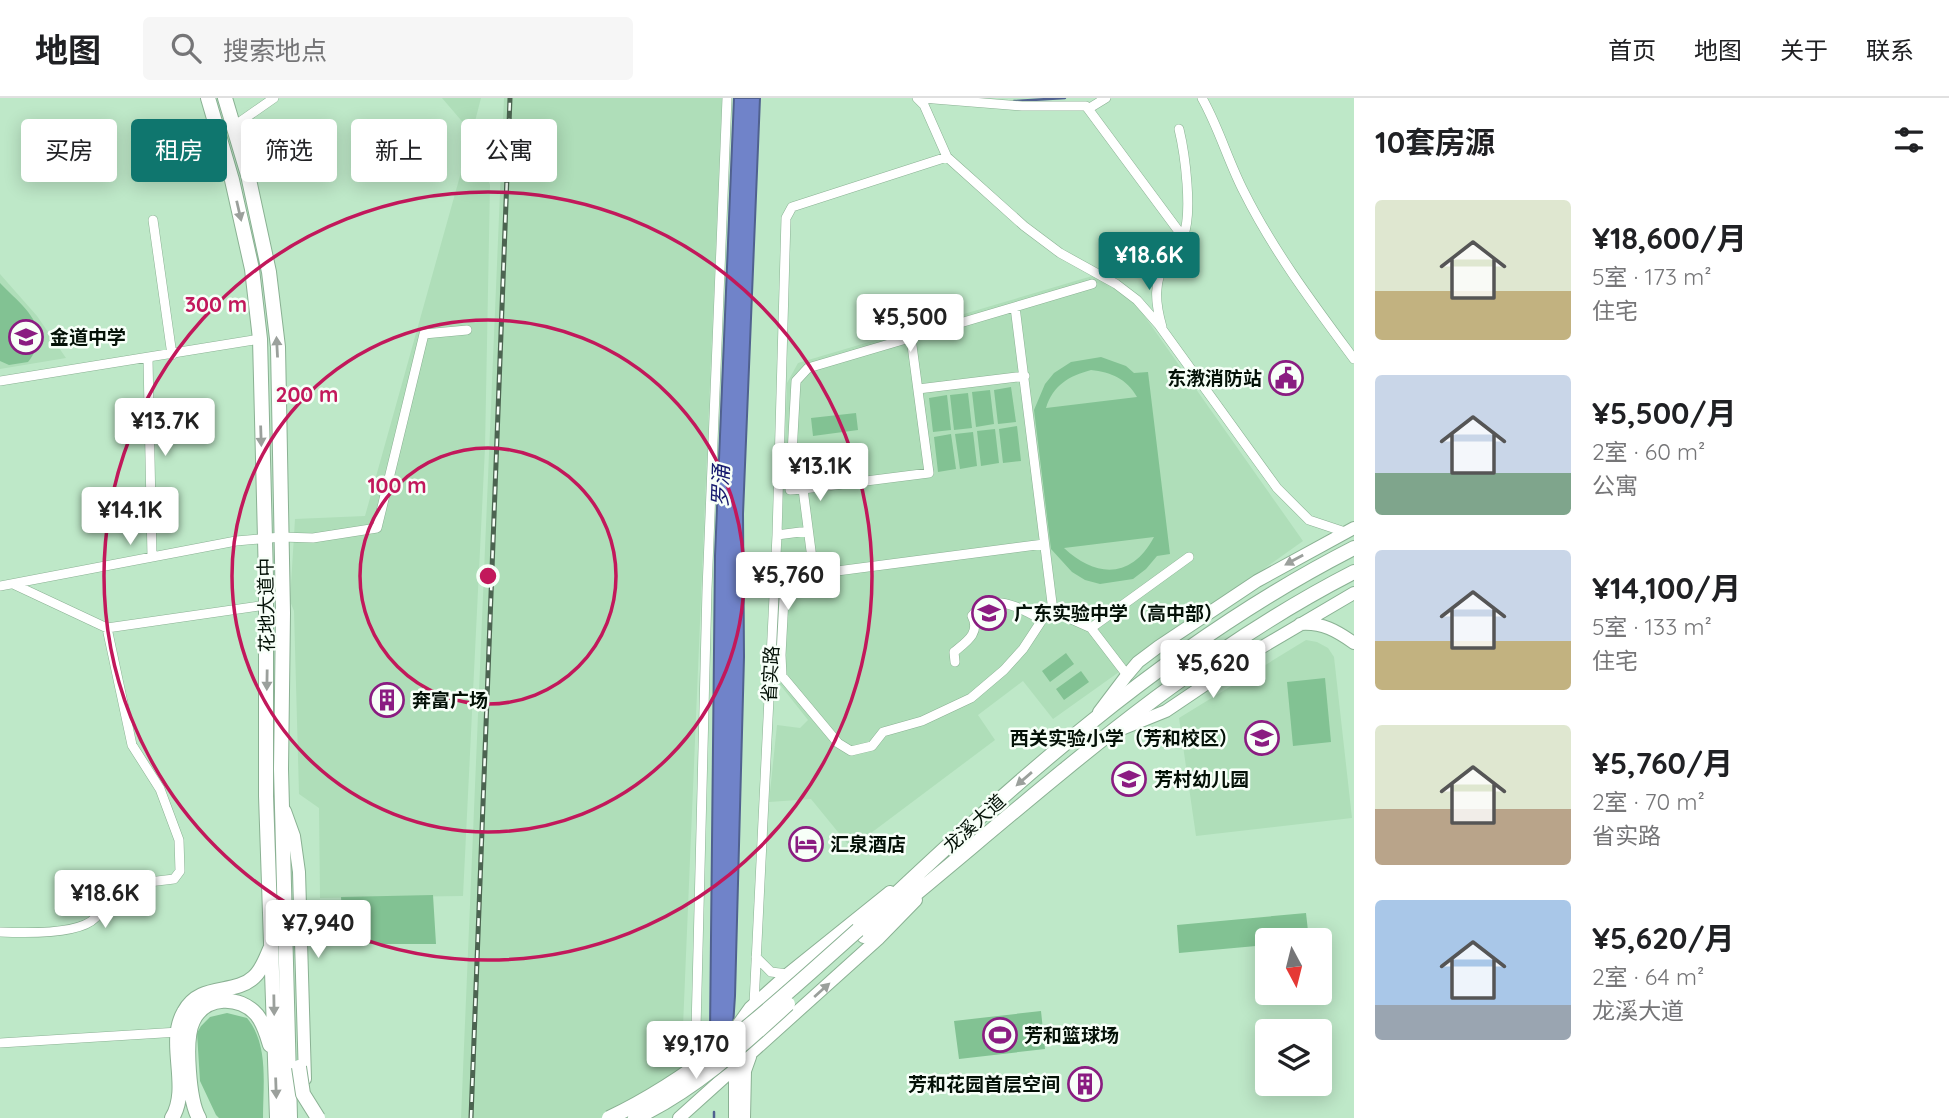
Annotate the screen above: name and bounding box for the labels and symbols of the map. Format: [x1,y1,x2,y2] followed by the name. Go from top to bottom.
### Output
[234,200,245,222] one-way arrow
[1092,232,1206,292] pin: ¥18.6K
[185,291,247,317] text: 300 m
[853,294,967,354] pin: ¥5,500
[7,318,45,356] school or university icon: 金道中学
[50,325,126,349] place label: 金道中学
[272,335,283,357] one-way arrow
[1267,359,1305,397] public building icon: 东漖消防站
[1167,366,1262,390] place label: 东漖消防站
[276,381,338,407] text: 200 m
[108,398,222,458] pin: ¥13.7K
[256,426,267,448] one-way arrow
[763,444,877,503] pin: ¥13.1K
[706,463,734,507] water label: 罗涌
[367,472,427,498] text: 100 m
[73,488,187,547] pin: ¥14.1K
[731,552,845,612] pin: ¥5,760
[1284,554,1303,566] one-way arrow
[253,557,279,653] street label: 花地大道中
[476,564,500,588] centre of rings
[970,594,1008,632] school or university icon: 广东实验中学（高中部）
[1014,601,1223,625] place label: 广东实验中学（高中部）
[1156,640,1270,700] pin: ¥5,620
[757,645,783,703] street label: 省实路
[261,669,272,691] one-way arrow
[368,681,406,719] building icon: 奔富广场
[412,688,488,712] place label: 奔富广场
[1243,719,1281,757] school or university icon: 西关实验小学（芳和校区）
[1010,726,1238,750] place label: 西关实验小学（芳和校区）
[1110,760,1148,798] school or university icon: 芳村幼儿园
[1154,767,1249,791] place label: 芳村幼儿园
[1015,771,1033,787] one-way arrow
[938,789,1010,857] street label: 龙溪大道
[787,825,825,863] hotel icon: 汇泉酒店
[830,832,906,856] place label: 汇泉酒店
[48,870,162,930] pin: ¥18.6K
[261,900,375,960] pin: ¥7,940
[1255,928,1332,1004] north arrow
[813,983,830,999] one-way arrow
[268,994,279,1016] one-way arrow
[981,1016,1019,1054] sports icon: 芳和篮球场
[639,1021,753,1081] pin: ¥9,170
[1024,1023,1119,1047] place label: 芳和篮球场
[1066,1065,1104,1103] building icon: 芳和花园首层空间
[908,1072,1060,1096] place label: 芳和花园首层空间
[270,1077,281,1099] one-way arrow

